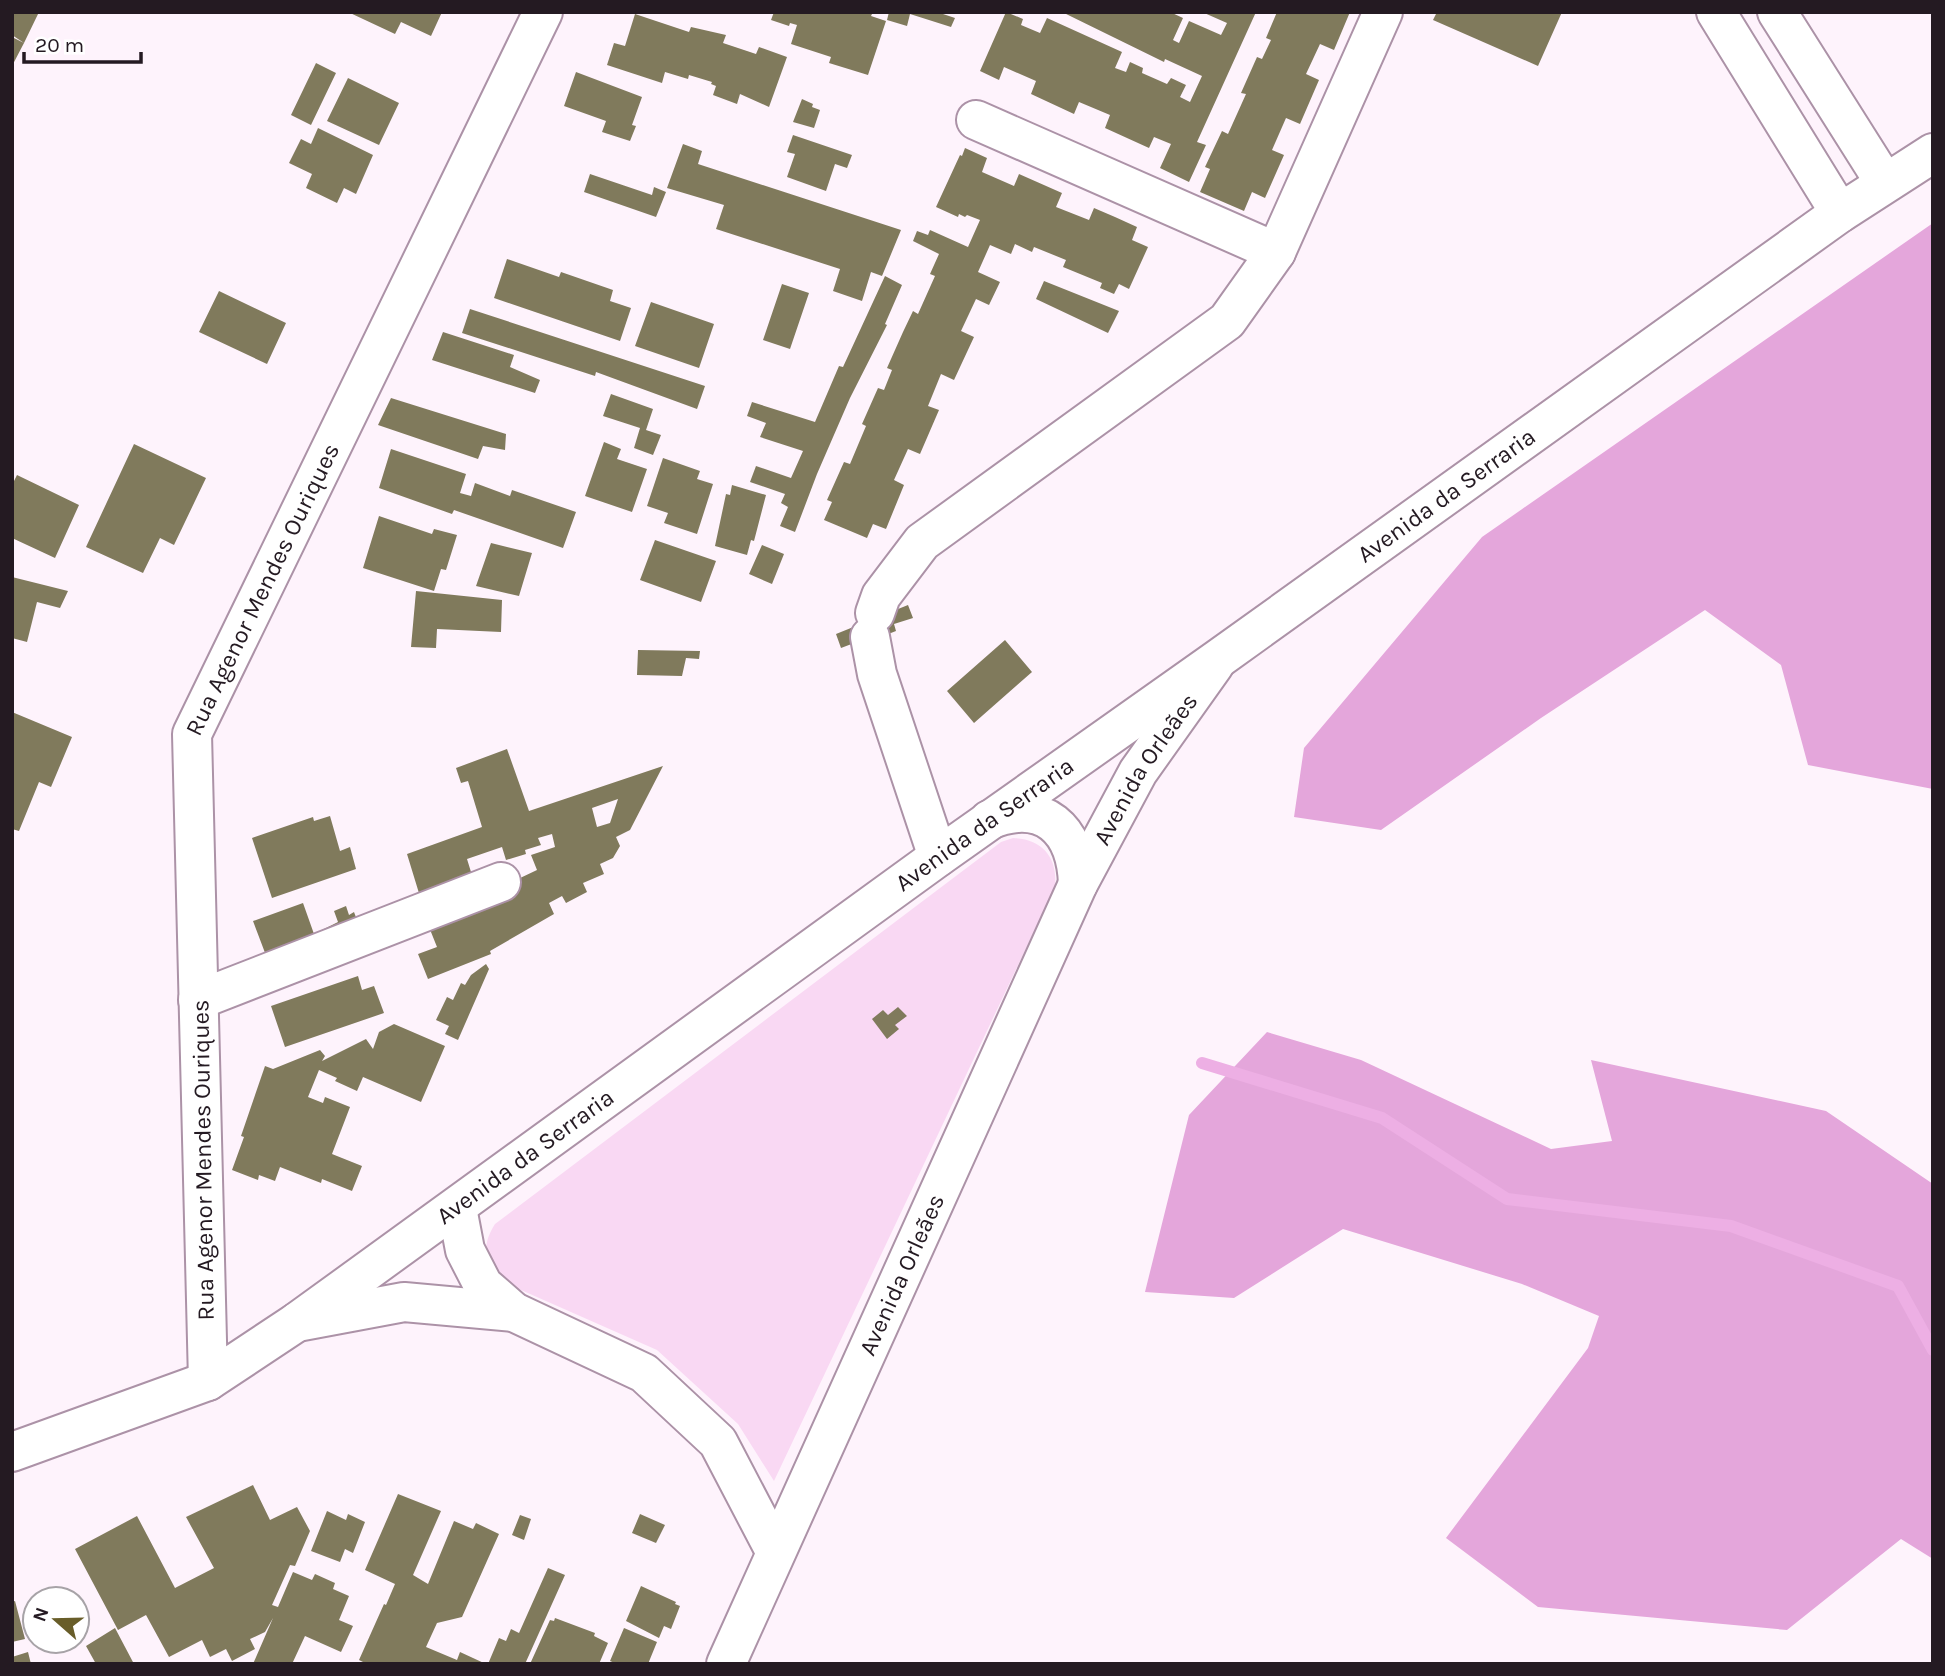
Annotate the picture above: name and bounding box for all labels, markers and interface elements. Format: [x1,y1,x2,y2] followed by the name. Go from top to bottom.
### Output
[24,21,142,65] scale bar
[35,33,84,57] text: 20 m
[1352,422,1541,568] street label: Avenida da Serraria
[179,439,345,740] street label: Rua Agenor Mendes Ouriques
[1088,688,1203,850] street label: Avenida Orleães
[890,752,1079,897] street label: Avenida da Serraria
[186,999,220,1321] street label: Rua Agenor Mendes Ouriques
[431,1083,619,1230] street label: Avenida da Serraria
[853,1190,950,1360] street label: Avenida Orleães
[21,1585,91,1655] north arrow
[28,1604,54,1625] text: N

